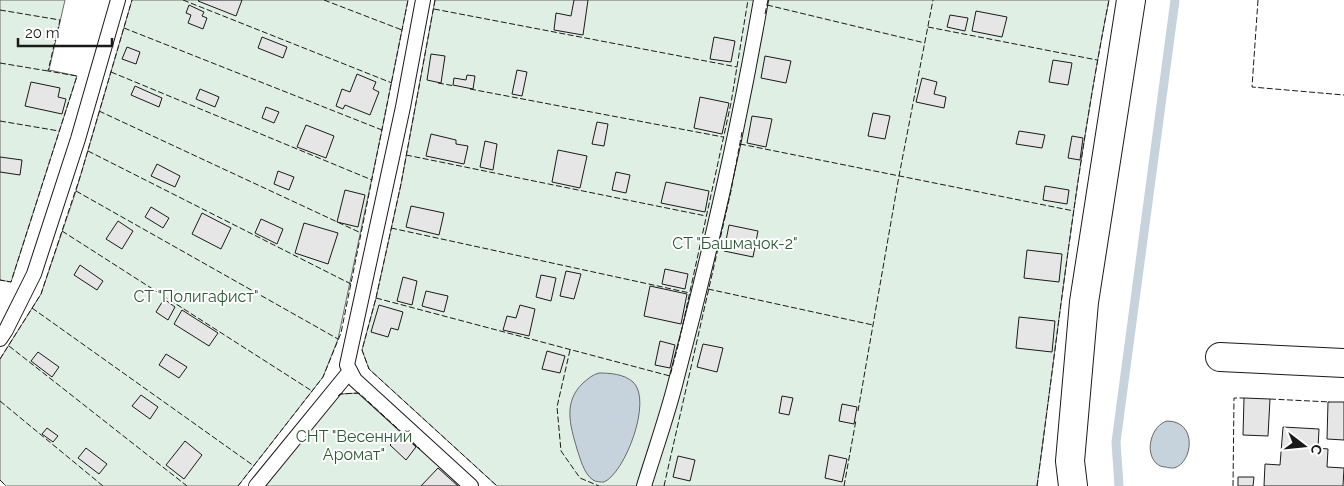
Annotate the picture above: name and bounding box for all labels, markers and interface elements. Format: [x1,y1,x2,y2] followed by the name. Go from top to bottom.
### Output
[18,15,111,47] scale bar
[25,24,60,42] text: 20 m
[672,234,798,253] park label: СТ "Башмачок-2"
[133,287,259,306] park label: СТ "Полигафист"
[1279,421,1329,471] north arrow
[296,427,412,464] park label: СНТ "Весенний Аромат"
[1307,443,1326,457] text: С

